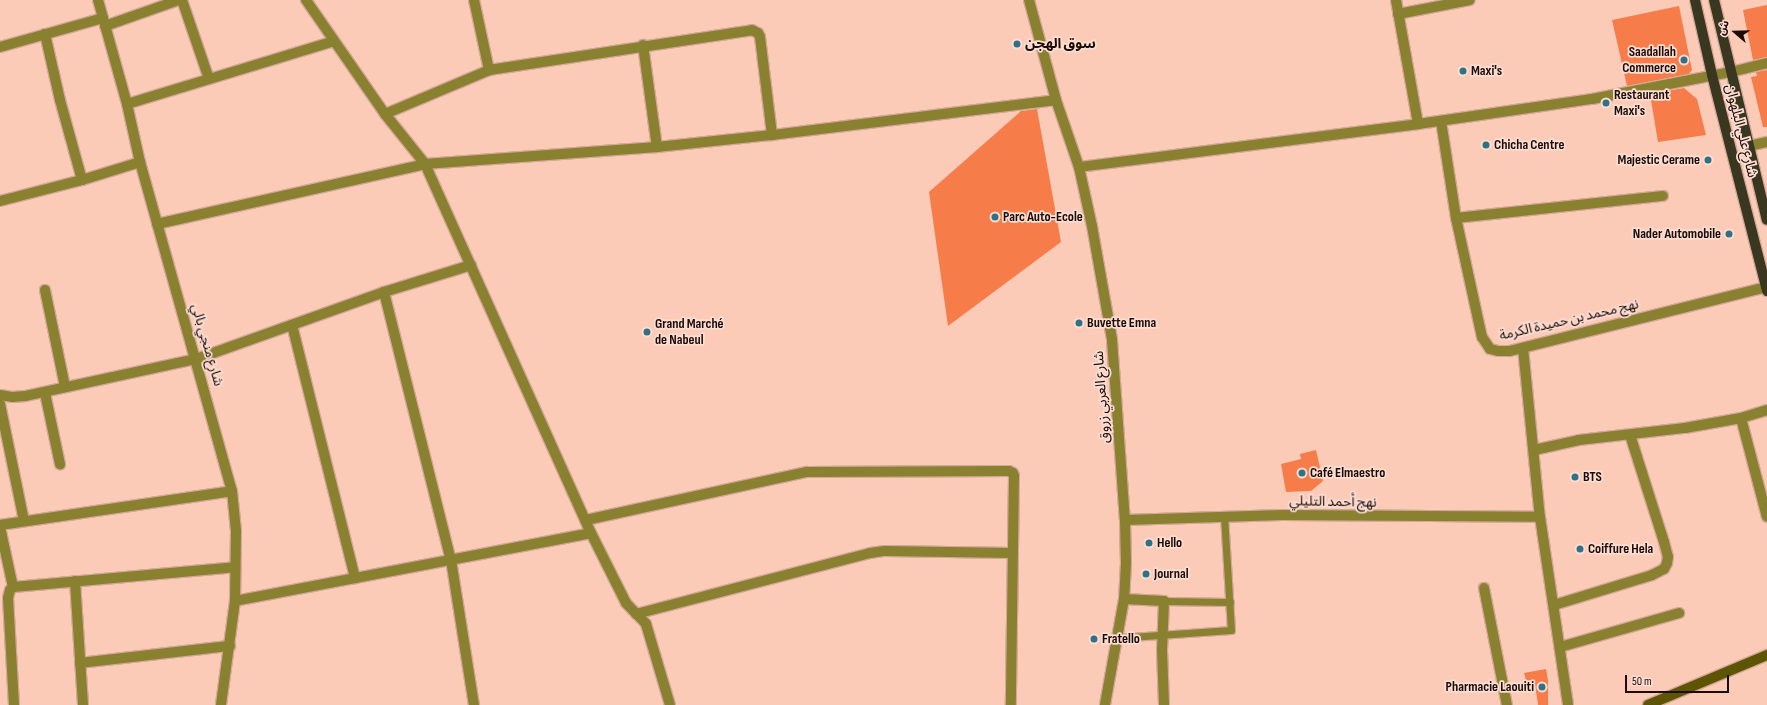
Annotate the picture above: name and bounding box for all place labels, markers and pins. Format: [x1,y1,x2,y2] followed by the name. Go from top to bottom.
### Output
[1025,36,1096,52] place label: سوق الهجن
[1012,39,1022,49] marker: سوق الهجن
[1622,44,1676,76] place label: Saadallah Commerce
[1679,55,1689,65] marker: Saadallah Commerce
[1471,63,1502,79] place label: Maxi's
[1458,66,1468,76] marker: Maxi's
[1614,87,1669,120] place label: Restaurant Maxi's
[1601,98,1611,108] marker: Restaurant Maxi's
[1494,137,1564,153] place label: Chicha Centre
[1481,140,1491,150] marker: Chicha Centre
[1618,152,1700,168] place label: Majestic Cerame
[1703,155,1713,165] marker: Majestic Cerame
[1003,209,1083,225] place label: Parc Auto-Ecole
[990,212,1000,222] marker: Parc Auto-Ecole
[1633,226,1721,242] place label: Nader Automobile
[1724,229,1734,239] marker: Nader Automobile
[1087,315,1156,331] place label: Buvette Emna
[655,316,724,348] place label: Grand Marché de Nabeul
[1074,318,1084,328] marker: Buvette Emna
[642,327,652,337] marker: Grand Marché de Nabeul
[1310,465,1385,481] place label: Café Elmaestro
[1297,468,1307,478] marker: Café Elmaestro
[1583,469,1602,485] place label: BTS
[1570,472,1580,482] marker: BTS
[1157,535,1182,551] place label: Hello
[1144,538,1154,548] marker: Hello
[1588,541,1653,557] place label: Coiffure Hela
[1575,544,1585,554] marker: Coiffure Hela
[1154,566,1188,582] place label: Journal
[1141,569,1151,579] marker: Journal
[1102,631,1140,647] place label: Fratello
[1089,634,1099,644] marker: Fratello
[1446,679,1534,695] place label: Pharmacie Laouiti
[1537,682,1547,692] marker: Pharmacie Laouiti

